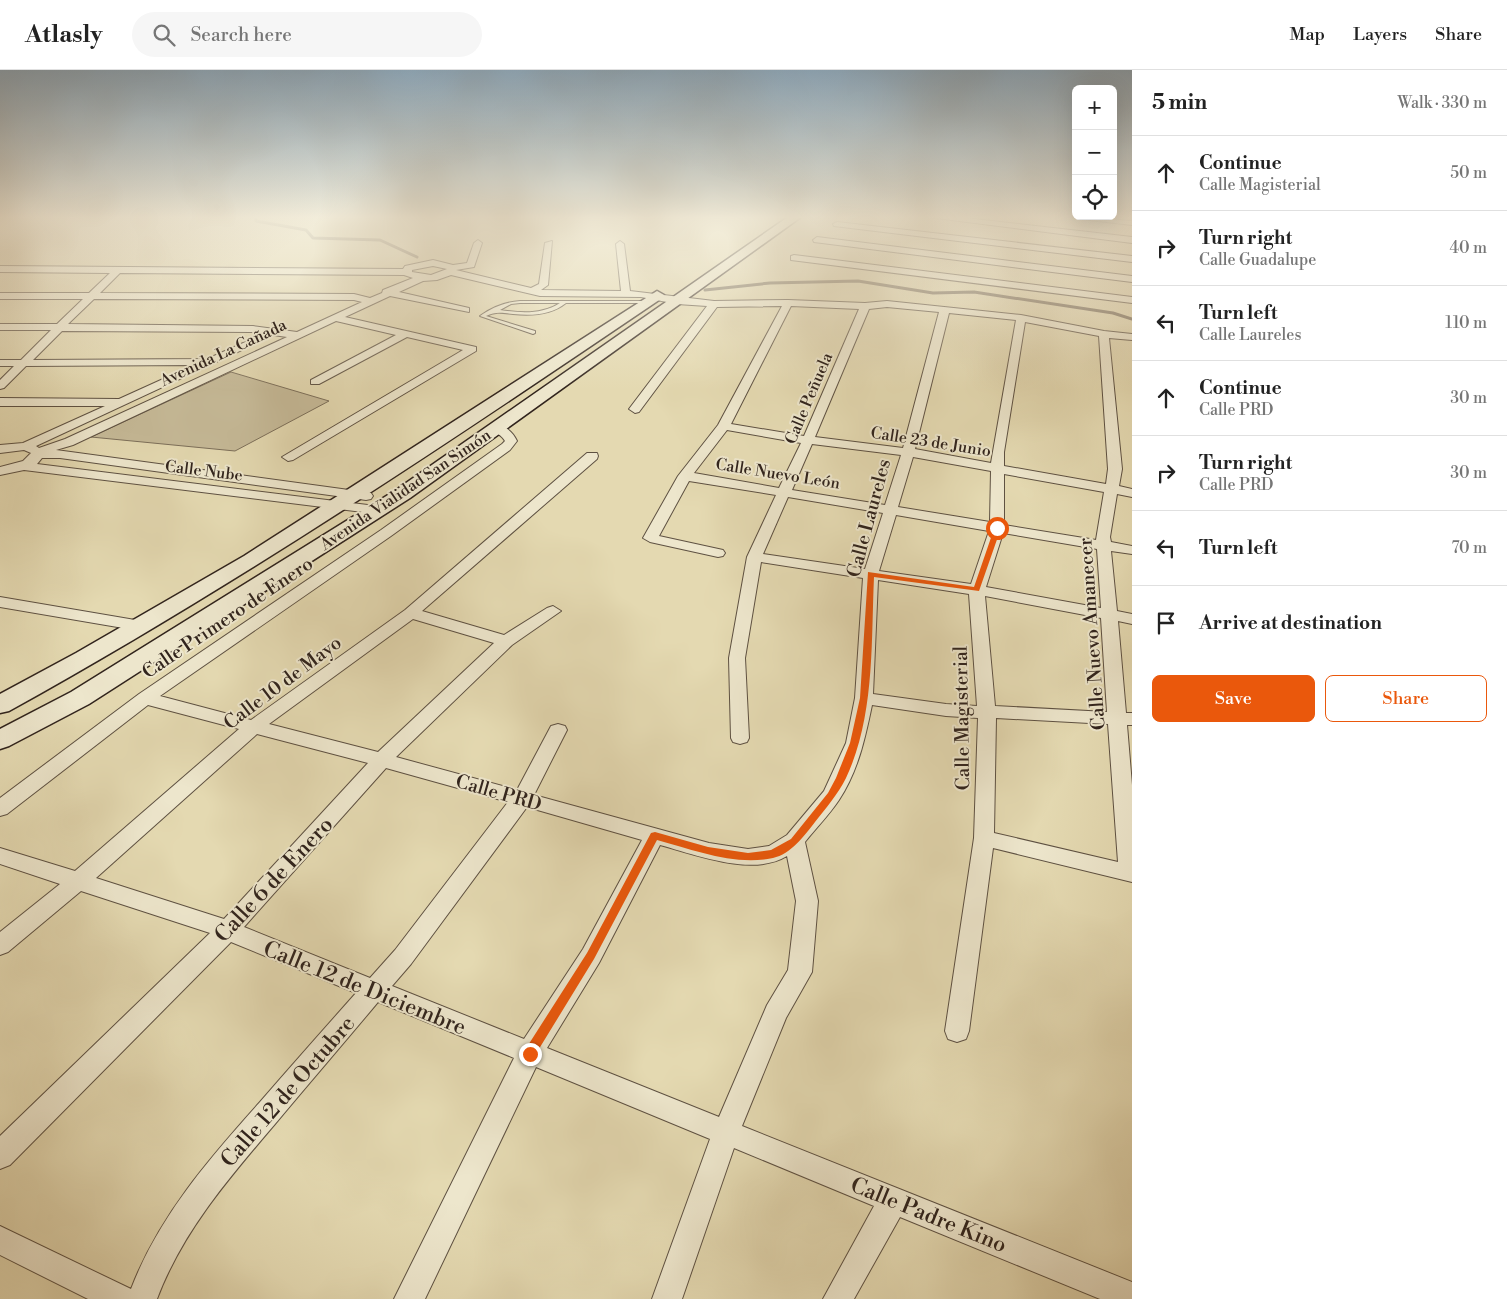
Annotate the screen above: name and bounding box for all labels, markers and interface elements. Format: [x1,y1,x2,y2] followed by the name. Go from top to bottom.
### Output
[132,12,482,57] search box
[25,20,102,50] text: Atlasly
[150,21,178,49] icon: search
[190,23,292,47] text: Search here
[1290,23,1325,46] text: Map
[1353,23,1407,46] text: Layers
[1435,23,1482,46] text: Share
[1072,85,1117,220] map controls
[1072,85,1117,130] button: +
[1152,90,1207,116] text: 5 min
[1397,93,1487,113] text: Walk · 330 m
[1072,130,1117,175] button: −
[1199,151,1282,175] text: Continue
[1152,159,1180,187] icon: ahead
[1450,163,1487,183] text: 50 m
[1072,175,1117,220] button: locate
[1199,175,1321,195] text: Calle Magisterial
[1199,226,1292,250] text: Turn right
[1152,234,1180,262] icon: right
[1450,238,1487,258] text: 40 m
[1199,250,1316,270] text: Calle Guadalupe
[1199,301,1278,325] text: Turn left
[1152,309,1180,337] icon: left
[1445,313,1487,333] text: 110 m
[156,314,291,391] street label: Avenida La Cañada
[1199,325,1301,345] text: Calle Laureles
[781,349,838,447] street label: Calle Peñuela
[1199,376,1282,400] text: Continue
[1152,384,1180,412] icon: ahead
[1450,388,1487,408] text: 30 m
[1199,400,1273,420] text: Calle PRD
[869,423,992,461] street label: Calle 23 de Junio
[315,425,495,555] street label: Avenida Vialidad San Simón
[1199,451,1292,475] text: Turn right
[714,454,842,494] street label: Calle Nuevo León
[164,456,244,486] street label: Calle Nube
[842,456,896,580] street label: Calle Laureles
[1152,459,1180,487] icon: right
[1450,463,1487,483] text: 30 m
[1199,475,1273,495] text: Calle PRD
[986,517,1009,540] route start
[1152,534,1180,562] icon: left
[1199,536,1278,560] text: Turn left
[1073,537,1111,731] street label: Calle Nuevo Amanecer
[1451,538,1487,558] text: 70 m
[137,552,318,684] street label: Calle Primero de Enero
[1152,609,1180,637] icon: arrive
[1199,611,1382,635] text: Arrive at destination
[219,631,346,735] street label: Calle 10 de Mayo
[949,645,975,791] street label: Calle Magisterial
[1152,675,1315,722] button: Save
[1325,675,1487,722] button: Share
[453,769,544,817] street label: Calle PRD
[209,812,339,948] street label: Calle 6 de Enero
[259,935,470,1041] street label: Calle 12 de Diciembre
[215,1011,361,1173] street label: Calle 12 de Octubre
[519,1043,542,1066] route end
[846,1172,1011,1259] street label: Calle Padre Kino

